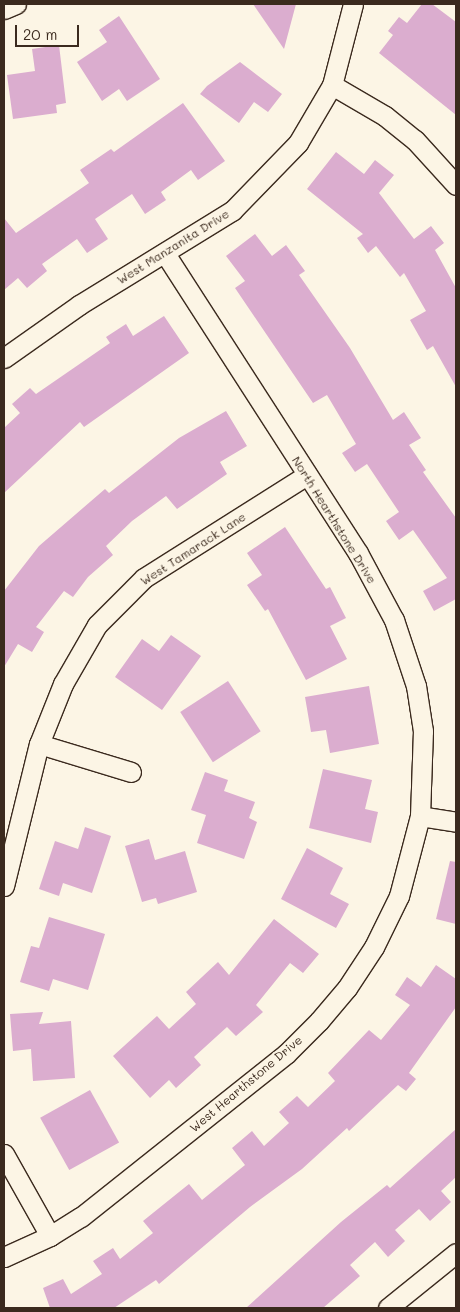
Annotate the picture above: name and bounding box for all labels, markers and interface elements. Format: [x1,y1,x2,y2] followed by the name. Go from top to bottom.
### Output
[18,15,81,47] scale bar
[23,24,57,44] text: 20 m
[114,207,232,287] street label: West Manzanita Drive
[289,454,379,586] street label: North Hearthstone Drive
[138,510,248,588] street label: West Tamarack Lane
[187,1033,305,1135] street label: West Hearthstone Drive

